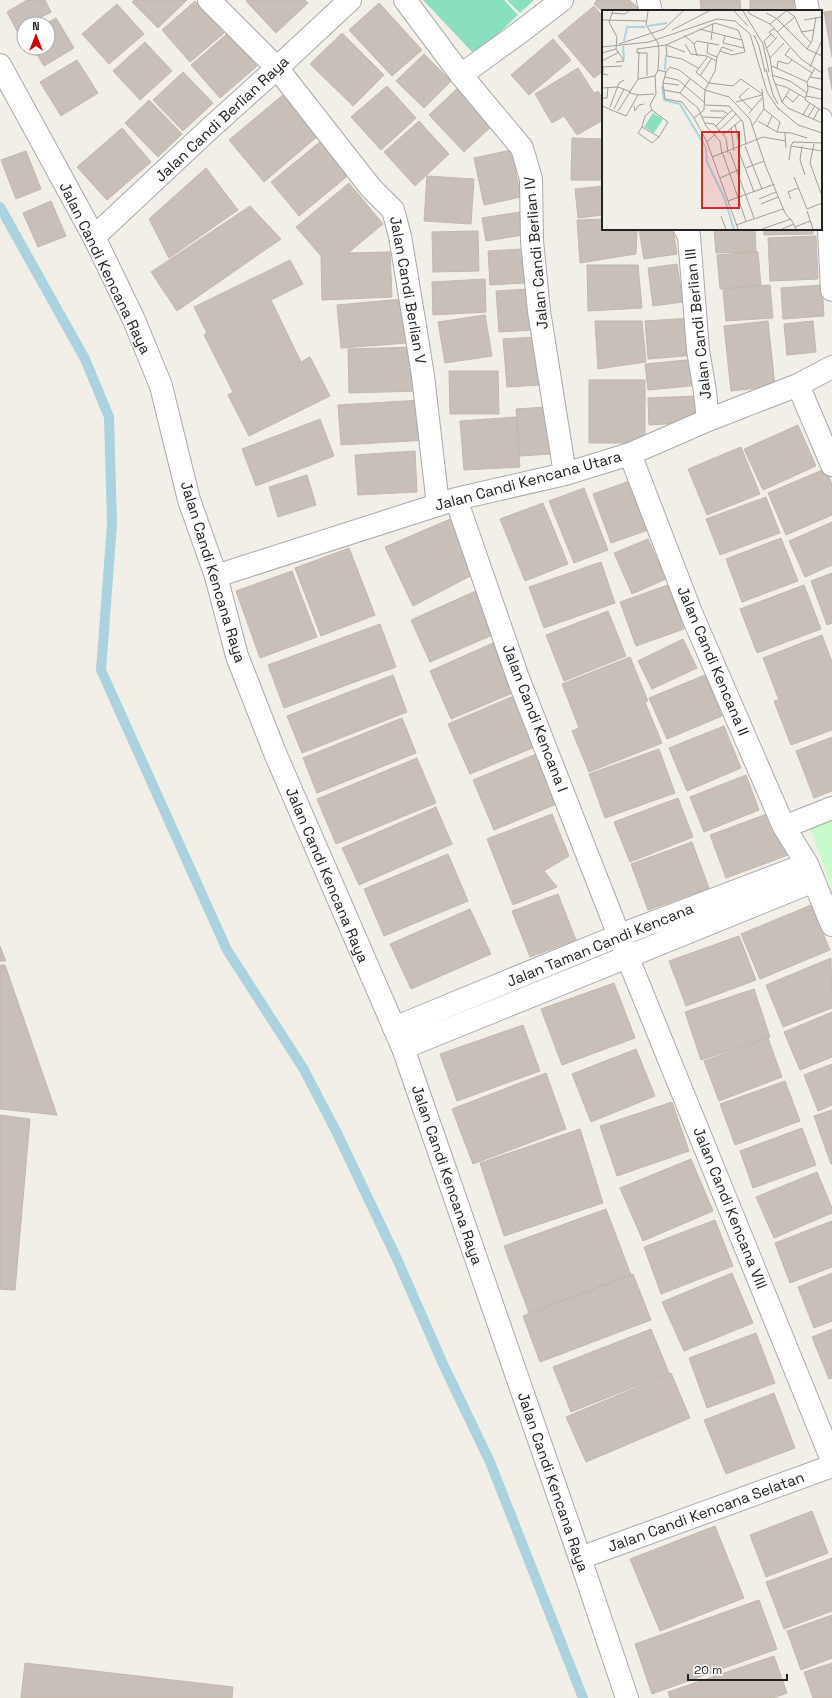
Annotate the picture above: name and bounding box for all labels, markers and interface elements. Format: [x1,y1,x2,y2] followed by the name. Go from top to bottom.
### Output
[602,10,822,230] inset map
[16,16,56,56] north arrow
[32,19,40,33] text: N
[151,51,293,186] street label: Jalan Candi Berlian Raya
[519,176,552,330] street label: Jalan Candi Berlian IV
[55,179,156,357] street label: Jalan Candi Kencana Raya
[386,215,431,365] street label: Jalan Candi Berlian V
[680,248,715,400] street label: Jalan Candi Berlian III
[432,446,624,515] street label: Jalan Candi Kencana Utara
[177,479,250,665] street label: Jalan Candi Kencana Raya
[673,583,754,738] street label: Jalan Candi Kencana II
[498,641,572,795] street label: Jalan Candi Kencana I
[282,784,373,966] street label: Jalan Candi Kencana Raya
[504,898,696,991] street label: Jalan Taman Candi Kencana
[408,1082,487,1268] street label: Jalan Candi Kencana Raya
[689,1124,772,1292] street label: Jalan Candi Kencana VIII
[514,1389,593,1575] street label: Jalan Candi Kencana Raya
[605,1467,807,1556] street label: Jalan Candi Kencana Selatan
[688,1656,787,1682] scale bar
[694,1662,722,1678] text: 20 m

